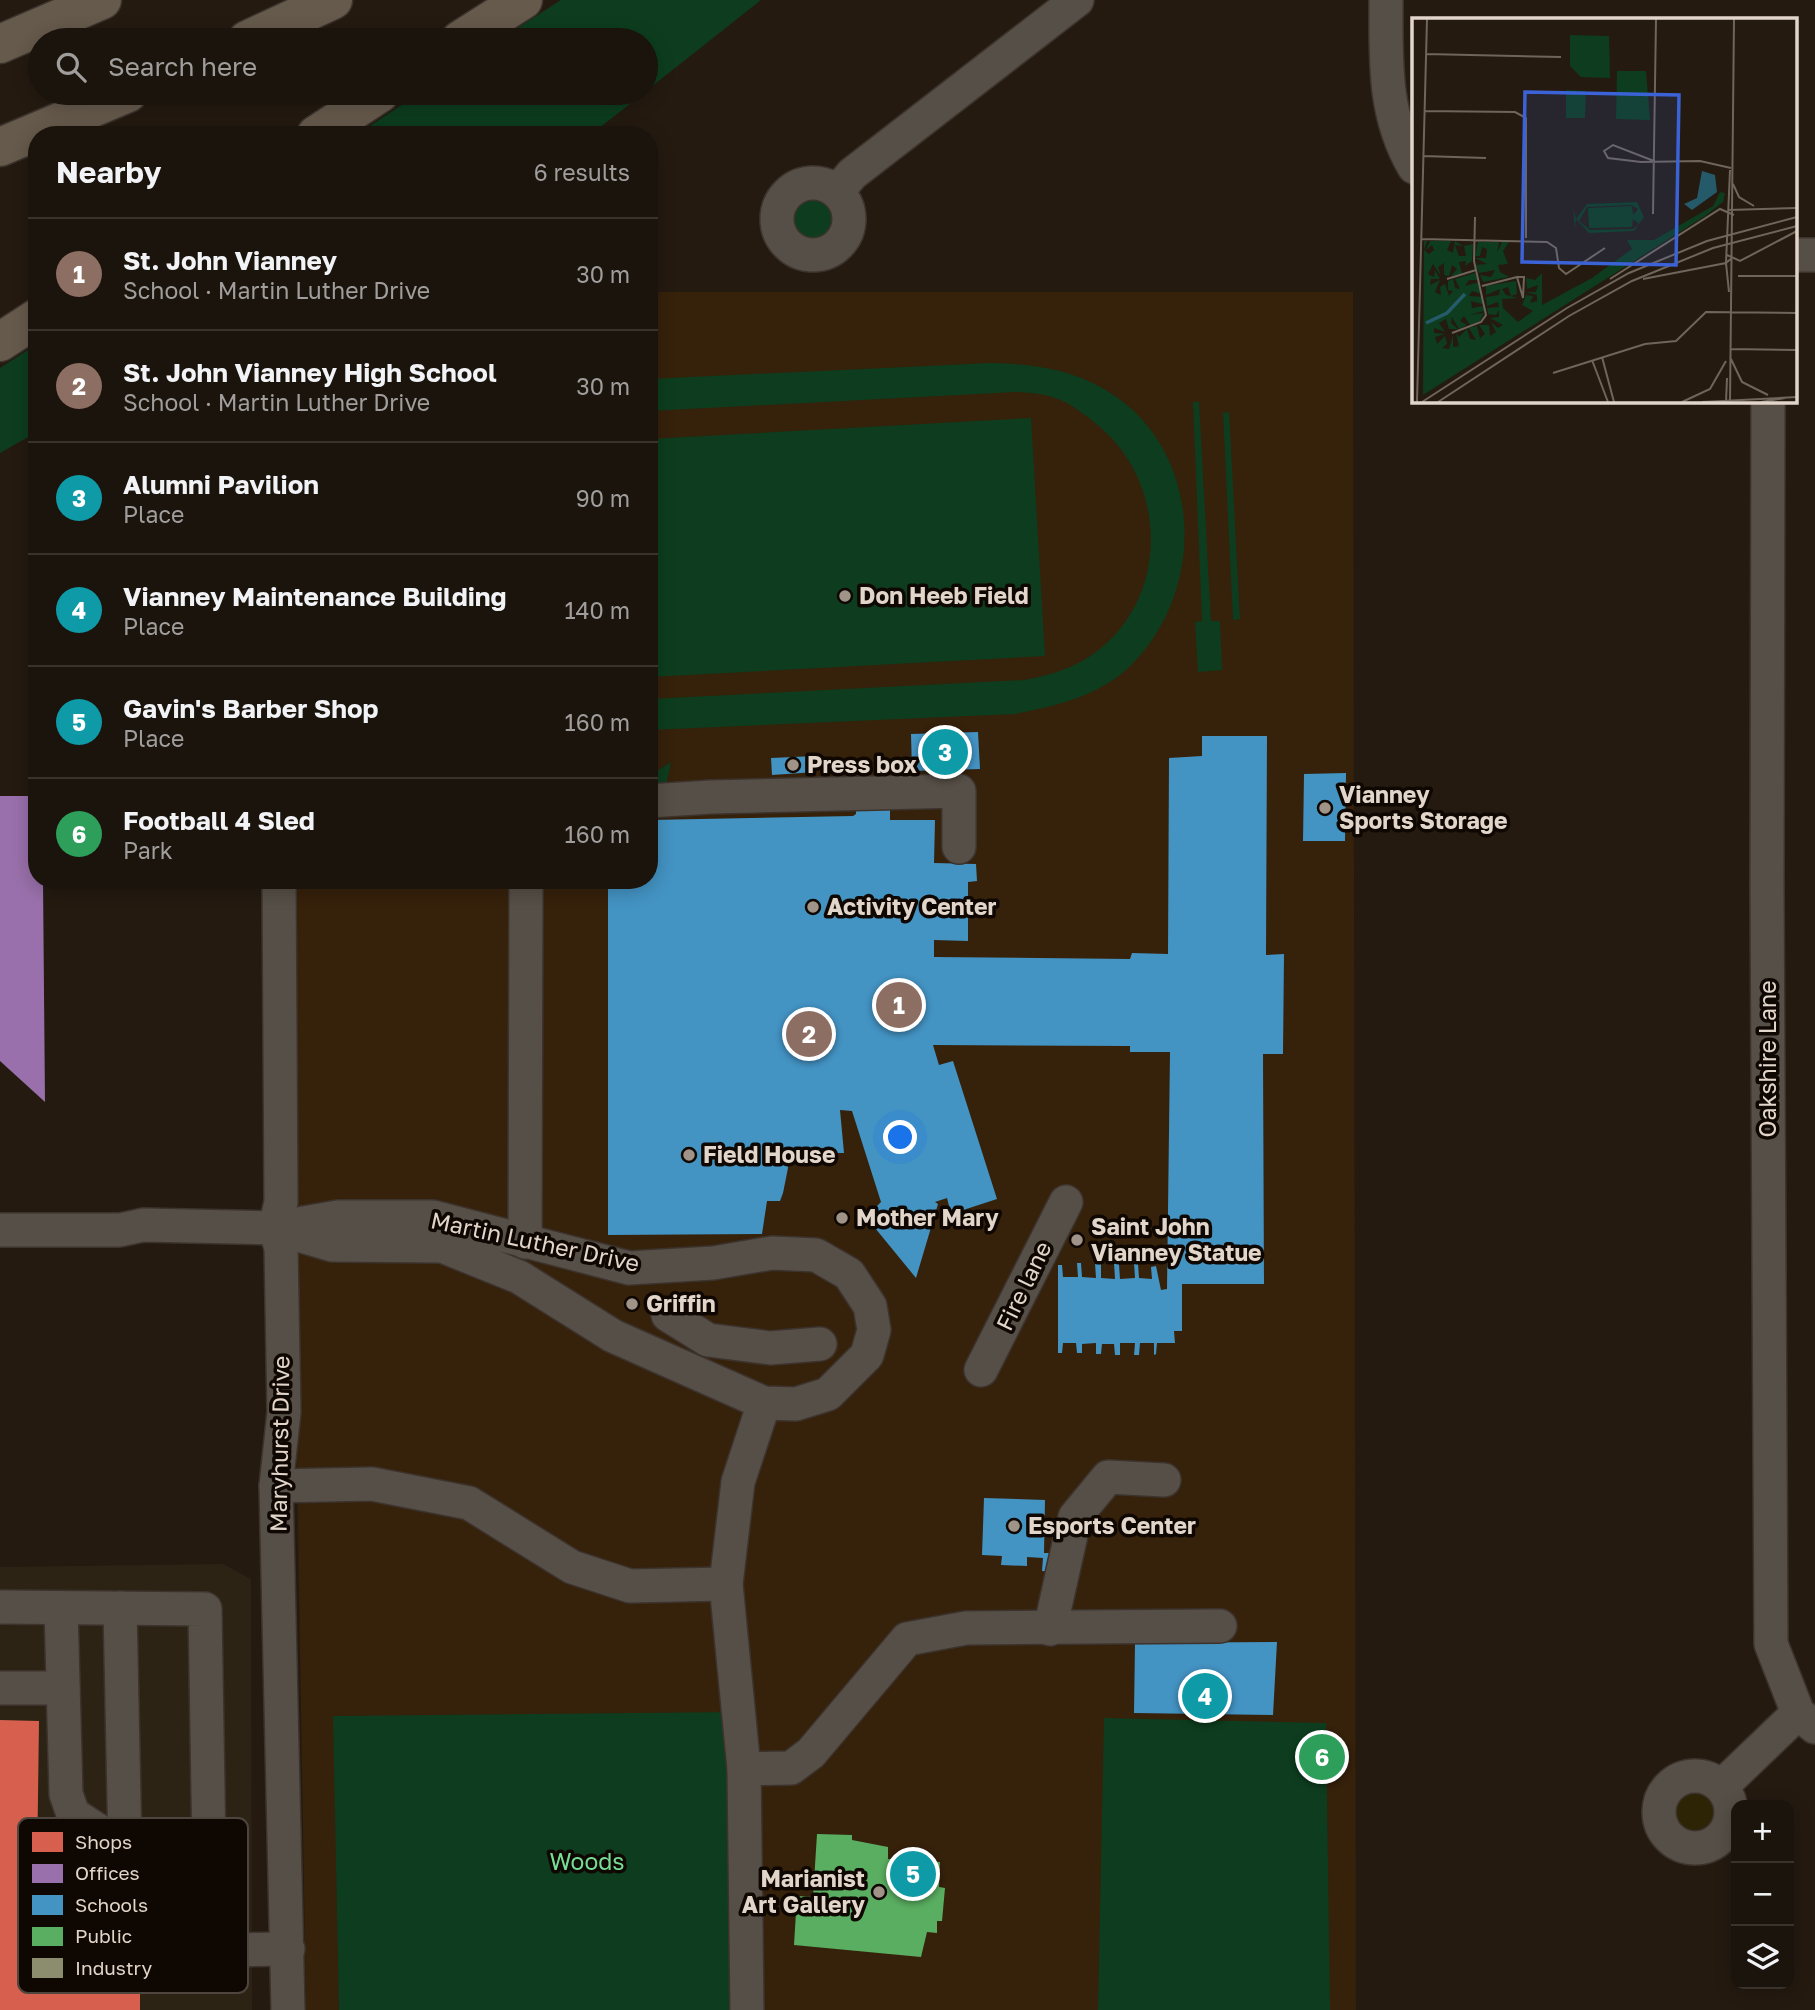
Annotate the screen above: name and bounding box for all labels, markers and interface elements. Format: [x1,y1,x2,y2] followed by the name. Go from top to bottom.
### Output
[1412,18,1798,402] inset map
[28,28,658,105] search box
[52,48,90,86] icon: search
[108,51,257,82] text: Search here
[56,154,161,190] text: Nearby
[534,158,630,186] text: 6 results
[123,245,337,276] text: St. John Vianney
[73,260,85,288] text: 1
[576,260,630,288] text: 30 m
[123,276,430,304] text: School · Martin Luther Drive
[123,357,497,388] text: St. John Vianney High School
[72,372,86,400] text: 2
[576,372,630,400] text: 30 m
[123,388,430,416] text: School · Martin Luther Drive
[123,469,319,500] text: Alumni Pavilion
[72,484,86,512] text: 3
[576,484,630,512] text: 90 m
[123,500,184,528] text: Place
[123,581,507,612] text: Vianney Maintenance Building
[859,581,1029,609] place label: Don Heeb Field
[837,588,853,604] marker: Don Heeb Field
[72,596,86,624] text: 4
[564,596,630,624] text: 140 m
[123,612,184,640] text: Place
[123,693,379,724] text: Gavin's Barber Shop
[72,708,86,736] text: 5
[565,708,630,736] text: 160 m
[123,724,184,752] text: Place
[922,726,968,778] pin: 3
[807,750,918,778] place label: Press box
[785,757,801,773] marker: Press box
[1339,780,1507,834] place label: Vianney Sports Storage
[1317,800,1333,816] marker: Vianney Sports Storage
[123,805,315,836] text: Football 4 Sled
[72,820,86,848] text: 6
[565,820,630,848] text: 160 m
[123,836,173,864] text: Park
[827,892,996,920] place label: Activity Center
[805,899,821,915] marker: Activity Center
[876,979,922,1031] pin: 1
[1753,980,1781,1138] street label: Oakshire Lane
[786,1008,832,1060] pin: 2
[883,1120,917,1154] your location
[703,1140,835,1168] place label: Field House
[681,1147,697,1163] marker: Field House
[856,1203,999,1231] place label: Mother Mary
[428,1205,642,1277] street label: Martin Luther Drive
[834,1210,850,1226] marker: Mother Mary
[1091,1212,1262,1266] place label: Saint John Vianney Statue
[1069,1232,1085,1248] marker: Saint John Vianney Statue
[990,1236,1057,1335] street label: Fire lane
[646,1289,716,1317] place label: Griffin
[624,1296,640,1312] marker: Griffin
[263,1356,295,1532] street label: Maryhurst Drive
[1028,1511,1196,1539] place label: Esports Center
[1006,1518,1022,1534] marker: Esports Center
[1182,1670,1228,1722] pin: 4
[1299,1731,1345,1783] pin: 6
[1731,1800,1794,1989] map controls
[1731,1800,1794,1863] button: +
[18,1818,248,1993] legend
[75,1830,132,1853] text: Shops
[549,1847,625,1875] park label: Woods
[890,1848,936,1900] pin: 5
[75,1861,140,1884] text: Offices
[1731,1863,1794,1926] button: −
[742,1864,865,1918] place label: Marianist Art Gallery
[871,1884,887,1900] marker: Marianist Art Gallery
[75,1893,148,1916] text: Schools
[75,1924,132,1947] text: Public
[1731,1926,1794,1989] button: layers
[75,1956,152,1979] text: Industry

